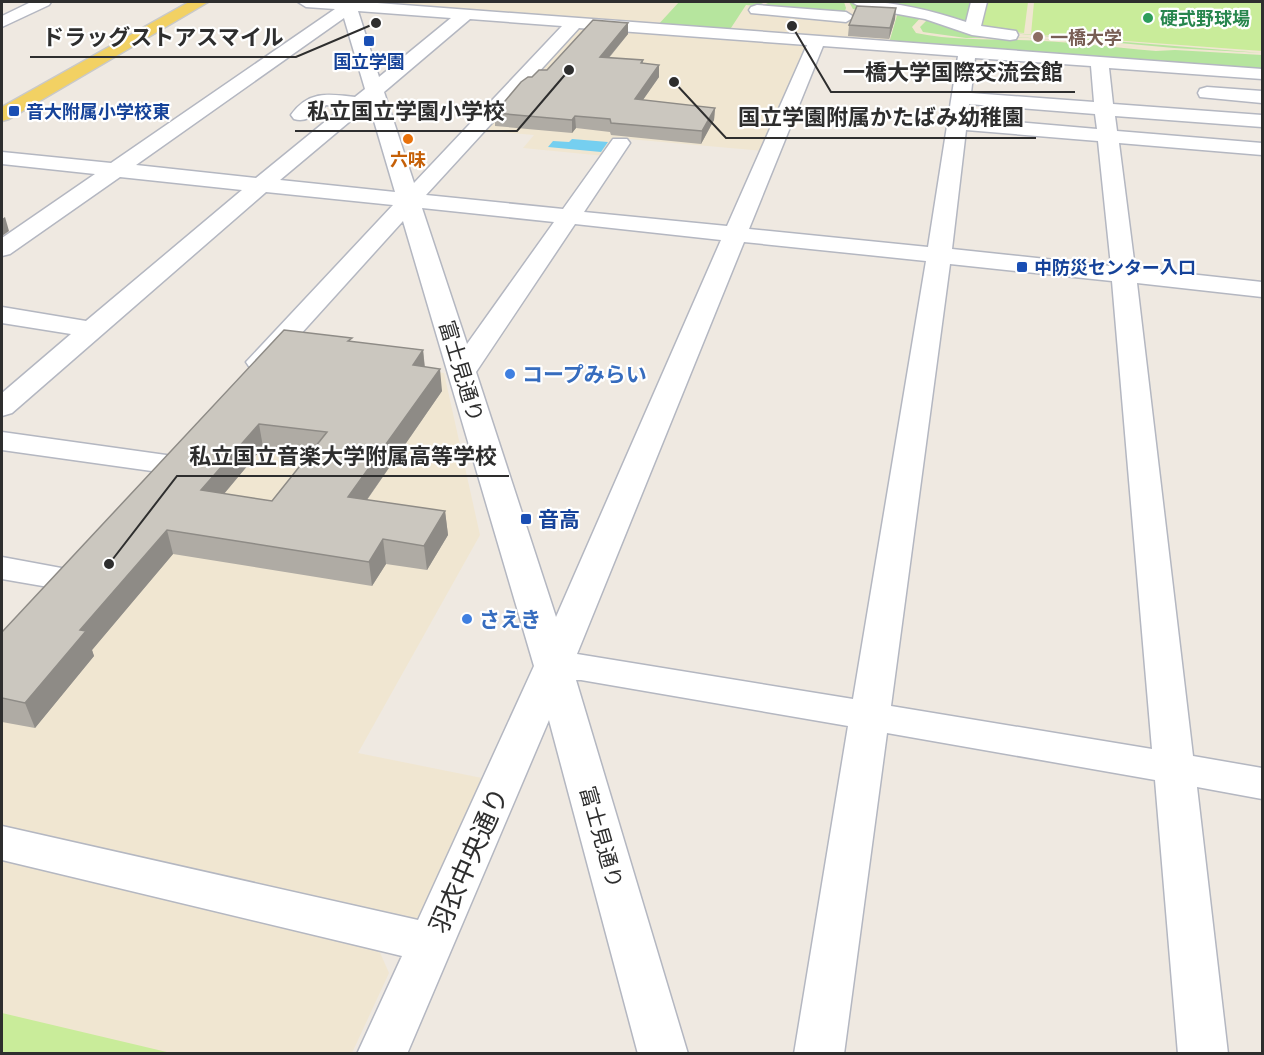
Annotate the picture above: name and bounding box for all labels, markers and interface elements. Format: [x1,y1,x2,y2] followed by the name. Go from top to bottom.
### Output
[1160,6,1250,30] place label: 硬式野球場
[1141,11,1155,25] marker: 硬式野球場
[30,17,296,57] callout: ドラッグストアスマイル
[42,21,284,51] text: ドラッグストアスマイル
[1050,25,1122,49] place label: 一橋大学
[1031,30,1045,44] marker: 一橋大学
[362,34,376,48] marker: 国立学園
[333,49,405,73] place label: 国立学園
[831,52,1075,92] callout: 一橋大学国際交流会館
[843,56,1063,86] text: 一橋大学国際交流会館
[295,91,517,131] callout: 私立国立学園小学校
[307,95,505,125] text: 私立国立学園小学校
[726,98,1036,138] callout: 国立学園附属かたばみ幼稚園
[26,99,170,123] place label: 音大附属小学校東
[738,101,1024,131] text: 国立学園附属かたばみ幼稚園
[7,104,21,118] marker: 音大附属小学校東
[401,132,415,146] marker: 六味
[390,147,426,171] place label: 六味
[1034,255,1196,279] place label: 中防災センター入口
[1015,260,1029,274] marker: 中防災センター入口
[433,317,491,425] street label: 富士見通り
[522,360,647,388] place label: コープみらい
[503,367,517,381] marker: コープみらい
[177,436,509,476] callout: 私立国立音楽大学附属高等学校
[189,440,497,470] text: 私立国立音楽大学附属高等学校
[538,505,580,533] place label: 音高
[519,512,533,526] marker: 音高
[479,605,541,633] place label: さえき
[460,612,474,626] marker: さえき
[420,781,516,939] street label: 羽衣中央通り
[574,783,630,891] street label: 富士見通り

